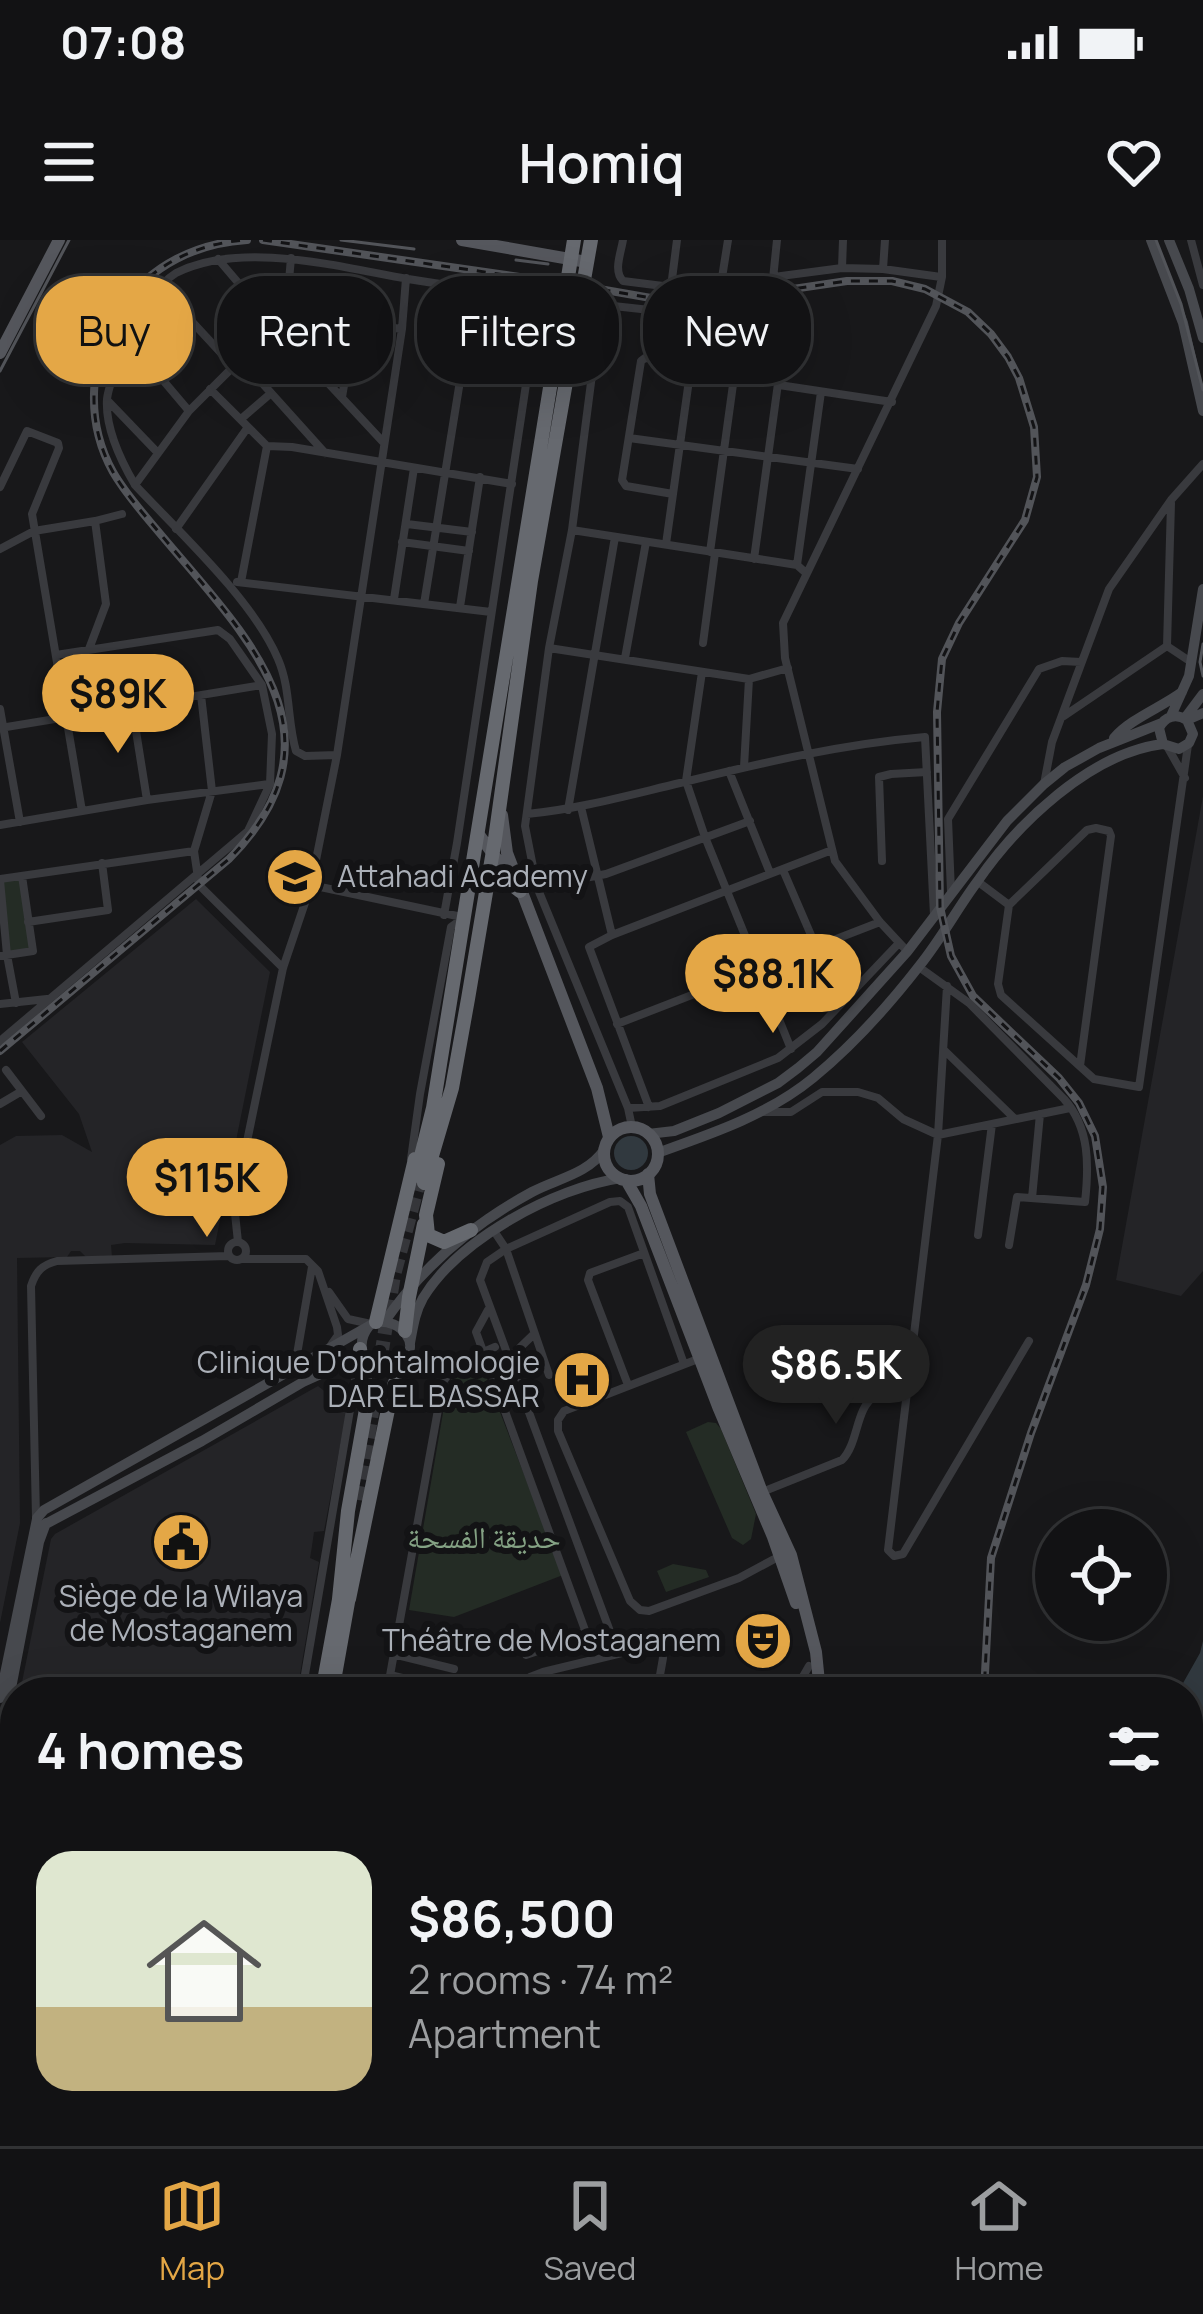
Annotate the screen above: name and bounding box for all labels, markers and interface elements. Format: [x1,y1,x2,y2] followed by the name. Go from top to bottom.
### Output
[60,11,186,73] text: 07:08
[519,125,685,199] text: Homiq
[36,129,102,195] icon: menu
[1101,129,1167,195] icon: heart
[36,276,193,384] chip: Buy
[217,276,393,384] chip: Rent
[417,276,619,384] chip: Filters
[643,276,811,384] chip: New
[47,654,189,756] pin: $89K
[69,666,167,720] text: $89K
[264,846,326,908] school or university icon: Attahadi Academy
[337,855,588,896] place label: Attahadi Academy
[675,934,871,1036] pin: $88.1K
[712,946,834,1000] text: $88.1K
[123,1138,291,1240] pin: $115K
[154,1150,260,1204] text: $115K
[738,1325,934,1427] pin: $86.5K
[770,1337,902,1391] text: $86.5K
[197,1341,540,1416] place label: Clinique D'ophtalmologie DAR EL BASSAR
[551,1349,613,1411] hospital icon: Clinique D'ophtalmologie DAR EL BASSAR
[1035,1509,1167,1641] map controls
[1035,1509,1167,1641] button: locate
[150,1511,212,1573] public building icon: Siège de la Wilaya de Mostaganem
[407,1516,561,1557] park label: حديقة الفسحة
[59,1575,303,1650] place label: Siège de la Wilaya de Mostaganem
[732,1610,794,1672] theatre icon: Théâtre de Mostaganem
[382,1619,721,1660] place label: Théâtre de Mostaganem
[36,1715,244,1784] text: 4 homes
[1101,1716,1167,1782] icon: filters
[408,1883,615,1952] text: $86,500
[132,1899,276,2043] icon: home
[408,1952,673,2006] text: 2 rooms · 74 m²
[408,2006,601,2060] text: Apartment
[159,2173,225,2290] tab: Map
[543,2173,636,2290] tab: Saved
[955,2173,1044,2290] tab: Home

